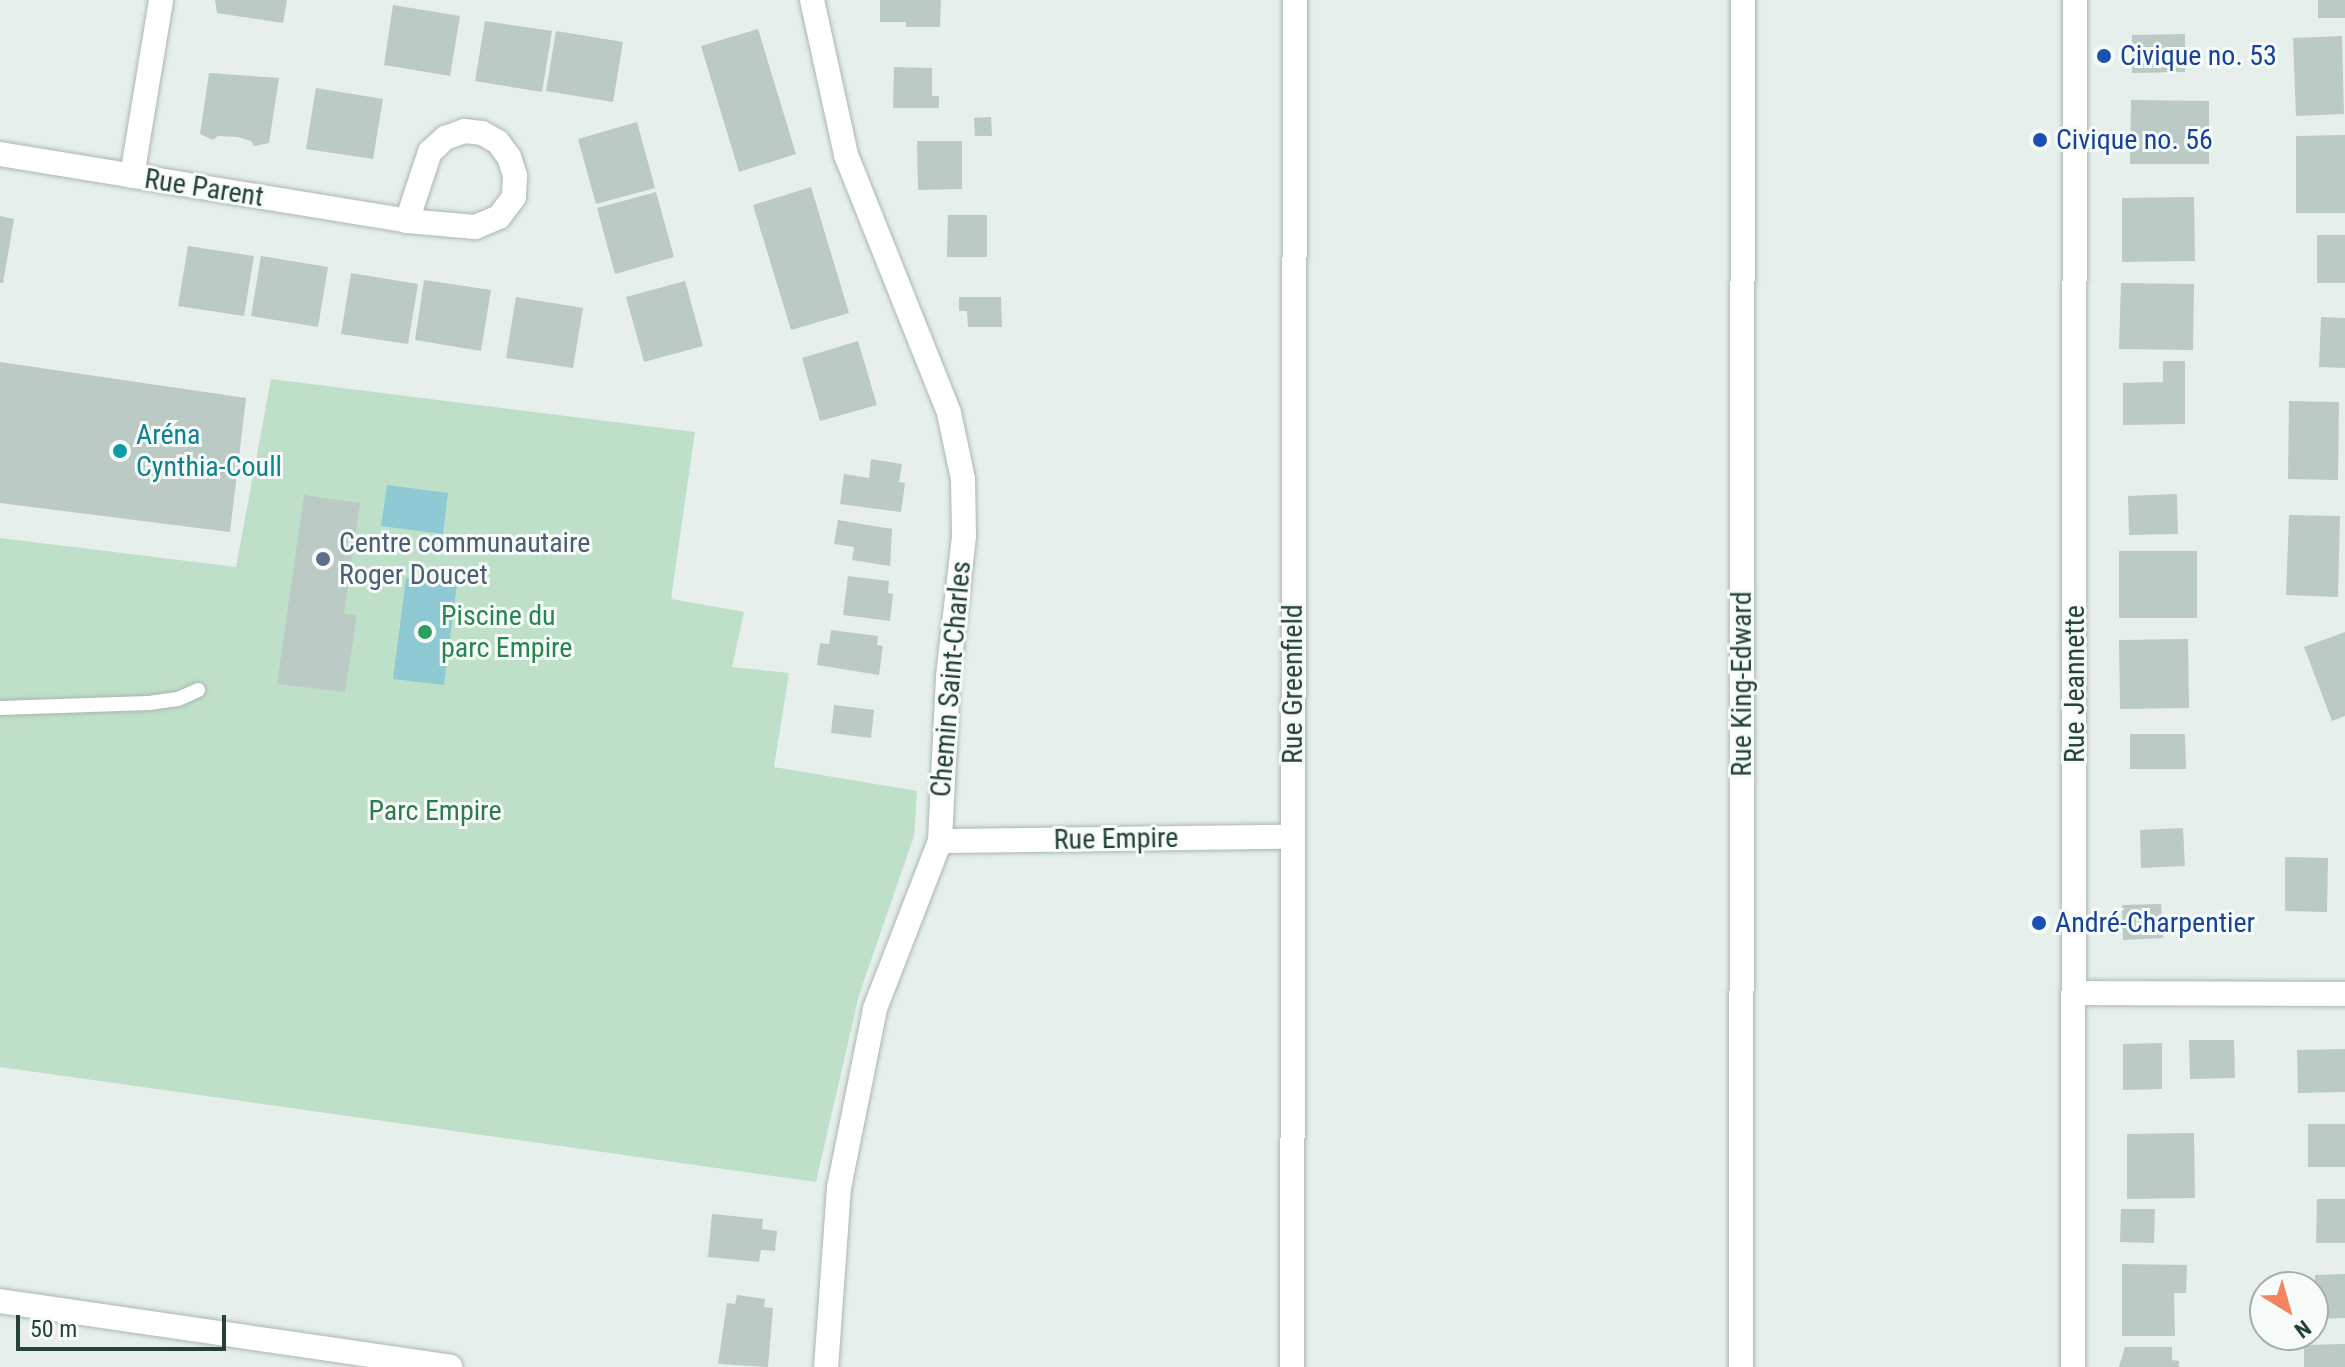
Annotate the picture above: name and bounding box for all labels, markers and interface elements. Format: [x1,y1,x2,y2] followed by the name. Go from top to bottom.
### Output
[2120,39,2277,73] place label: Civique no. 53
[2095,47,2113,65] marker: Civique no. 53
[2056,123,2213,157] place label: Civique no. 56
[2031,131,2049,149] marker: Civique no. 56
[142,162,266,214] street label: Rue Parent
[136,418,282,484] place label: Aréna Cynthia-Coull
[111,442,129,460] marker: Aréna Cynthia-Coull
[339,526,590,592] place label: Centre communautaire Roger Doucet
[314,550,332,568] marker: Centre communautaire Roger Doucet
[924,560,978,798] street label: Chemin Saint-Charles
[1725,591,1759,777] street label: Rue King-Edward
[441,599,572,665] place label: Piscine du parc Empire
[1276,604,1310,764] street label: Rue Greenfield
[2058,605,2092,763] street label: Rue Jeannette
[416,623,434,641] marker: Piscine du parc Empire
[368,794,502,828] park label: Parc Empire
[1053,821,1179,857] street label: Rue Empire
[2055,906,2255,940] place label: André-Charpentier
[2030,914,2048,932] marker: André-Charpentier
[2249,1271,2329,1351] north arrow
[20,1299,230,1349] scale bar
[30,1315,77,1343] text: 50 m
[2290,1315,2315,1343] text: N

